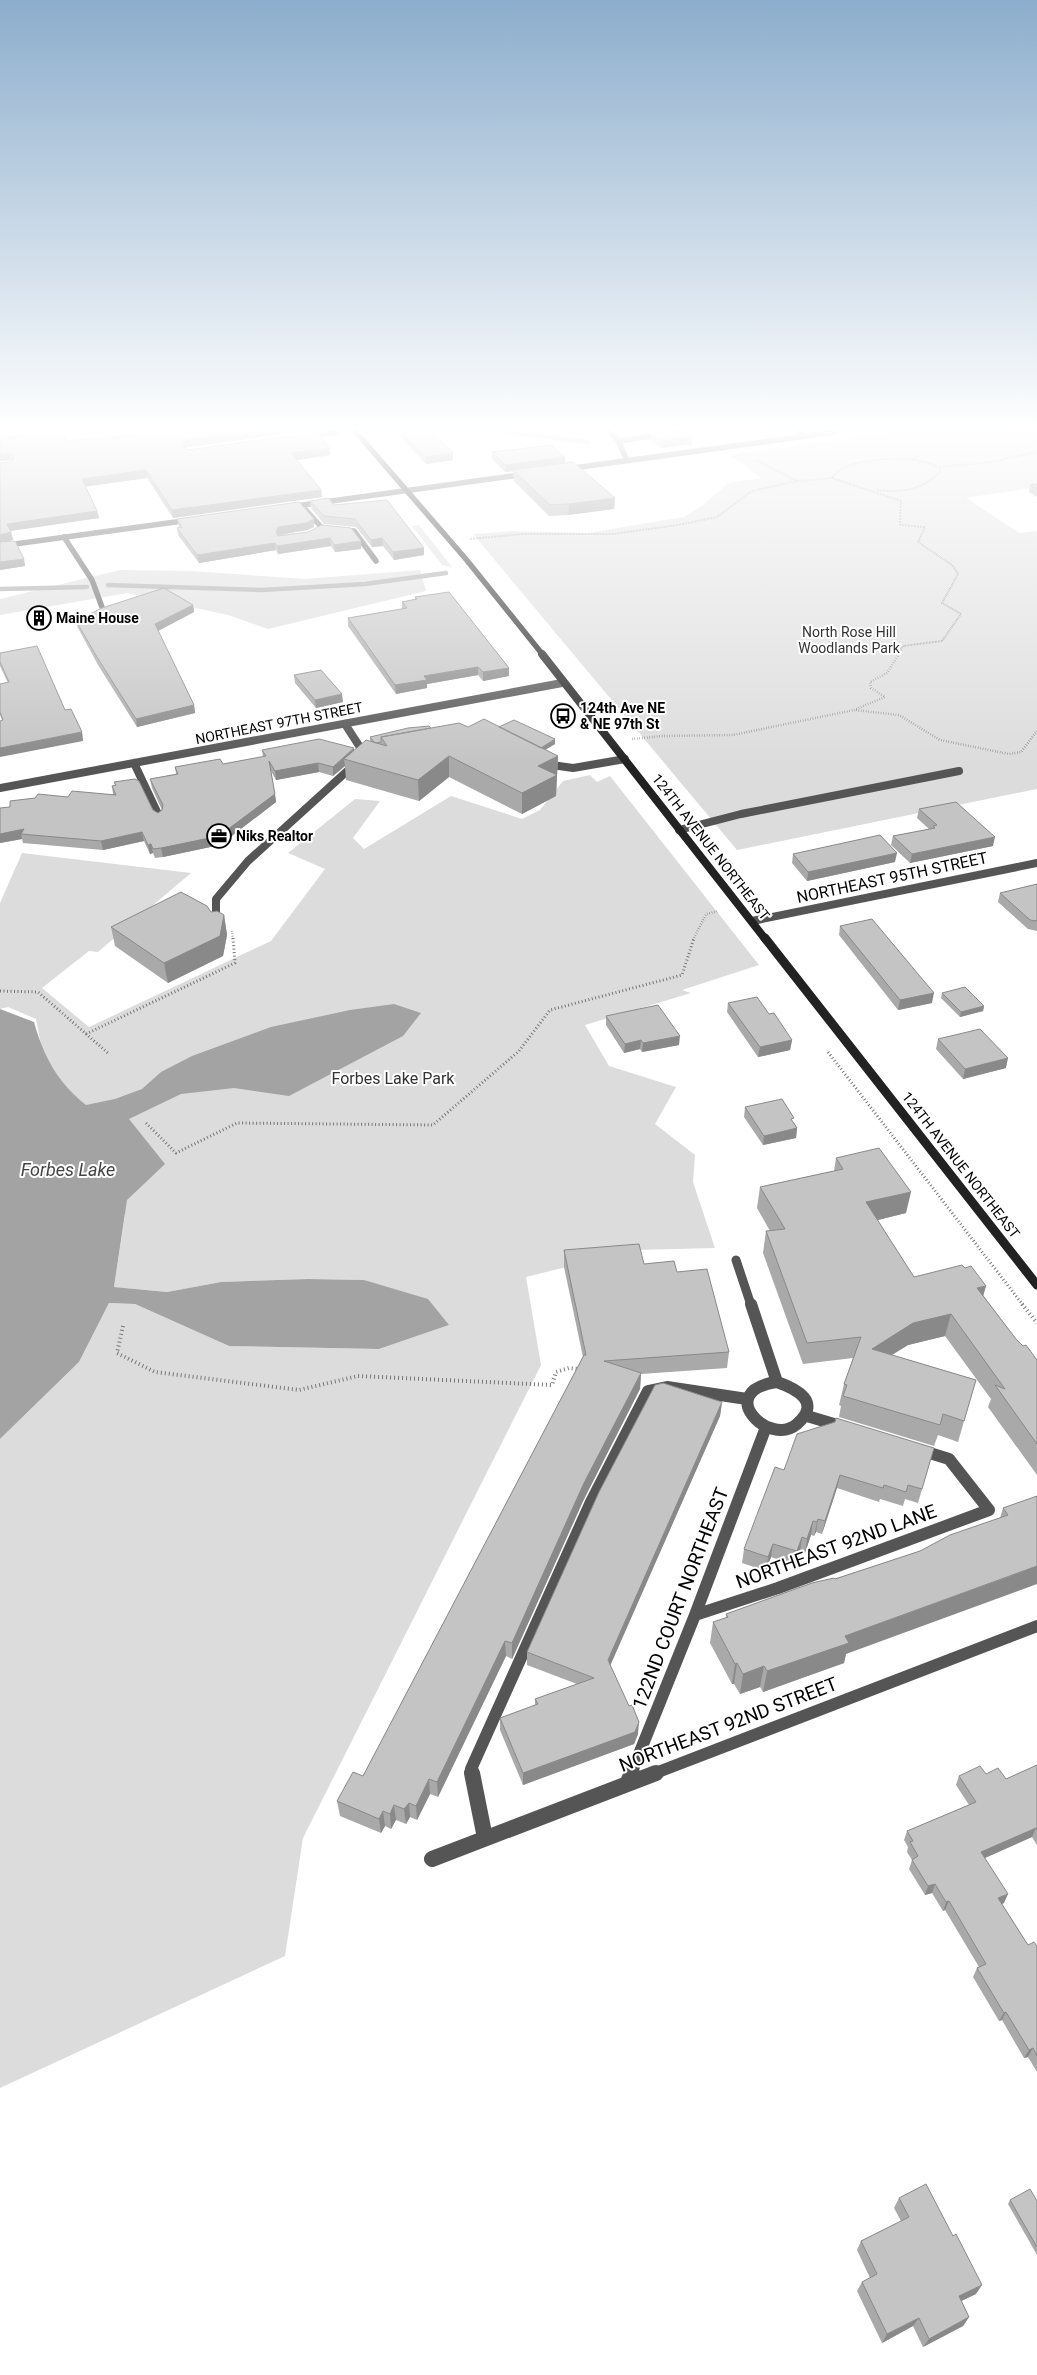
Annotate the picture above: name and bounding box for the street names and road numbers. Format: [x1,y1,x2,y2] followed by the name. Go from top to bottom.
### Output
[194,699,365,747] street label: NORTHEAST 97TH STREET
[649,771,773,924] street label: 124TH AVENUE NORTHEAST
[795,848,990,907] street label: NORTHEAST 95TH STREET
[899,1089,1023,1242] street label: 124TH AVENUE NORTHEAST
[628,1484,733,1712] street label: 122ND COURT NORTHEAST
[733,1499,940,1594] street label: NORTHEAST 92ND LANE
[616,1672,841,1777] street label: NORTHEAST 92ND STREET

